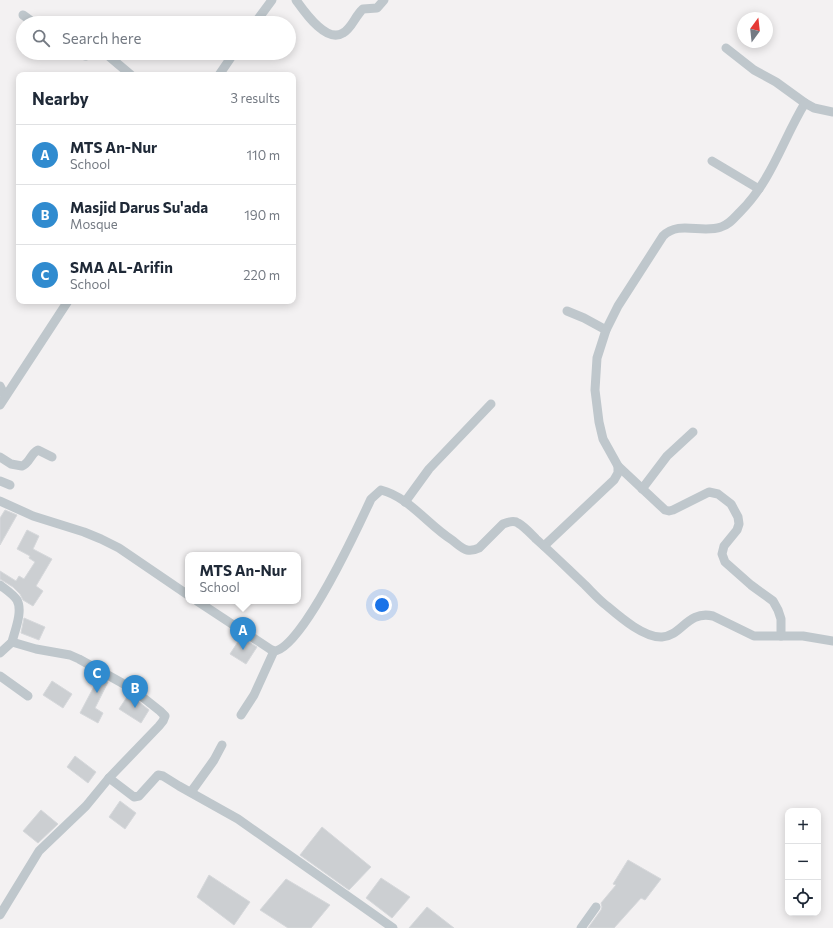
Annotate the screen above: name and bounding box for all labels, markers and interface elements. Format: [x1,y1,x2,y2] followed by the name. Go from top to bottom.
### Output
[737,12,773,48] north arrow
[16,16,296,60] search box
[30,27,52,49] icon: search
[62,29,141,47] text: Search here
[32,88,89,109] text: Nearby
[231,90,280,106] text: 3 results
[70,138,157,156] text: MTS An-Nur
[40,147,50,163] text: A
[247,147,280,163] text: 110 m
[70,156,110,172] text: School
[70,198,208,216] text: Masjid Darus Su'ada
[41,207,49,223] text: B
[244,207,280,223] text: 190 m
[70,216,118,232] text: Mosque
[70,258,173,276] text: SMA AL-Arifin
[41,267,49,283] text: C
[243,267,280,283] text: 220 m
[70,276,110,292] text: School
[185,552,301,604] popup
[199,561,287,579] text: MTS An-Nur
[199,579,240,595] text: School
[372,595,392,615] your location
[230,617,256,650] pin: A
[84,660,110,693] pin: C
[122,675,148,708] pin: B
[785,808,821,916] map controls
[785,808,821,844] button: +
[785,844,821,880] button: −
[785,880,821,916] button: locate

